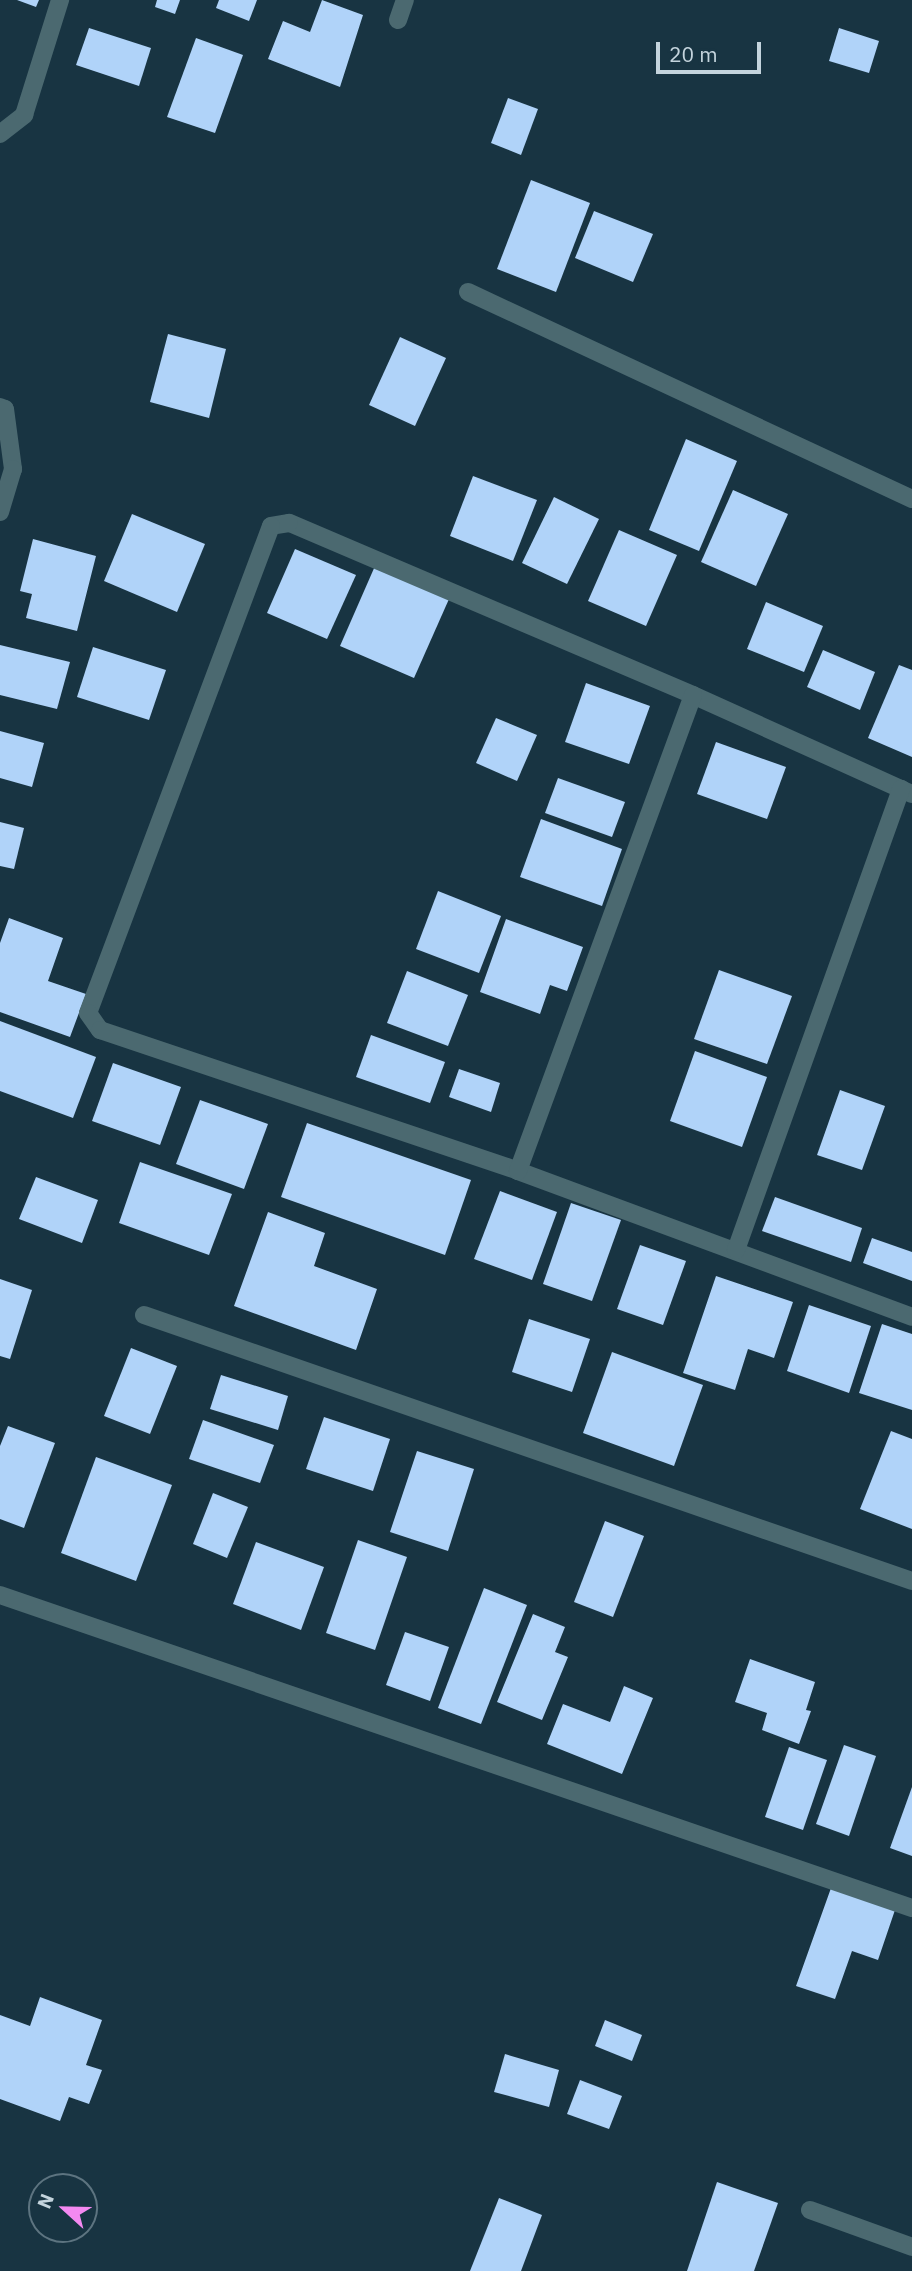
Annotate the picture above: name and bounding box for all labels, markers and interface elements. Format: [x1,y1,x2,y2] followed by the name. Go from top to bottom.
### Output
[660,28,765,72] scale bar
[669,40,718,68] text: 20 m
[28,2173,98,2243] north arrow
[32,2190,59,2212] text: N

